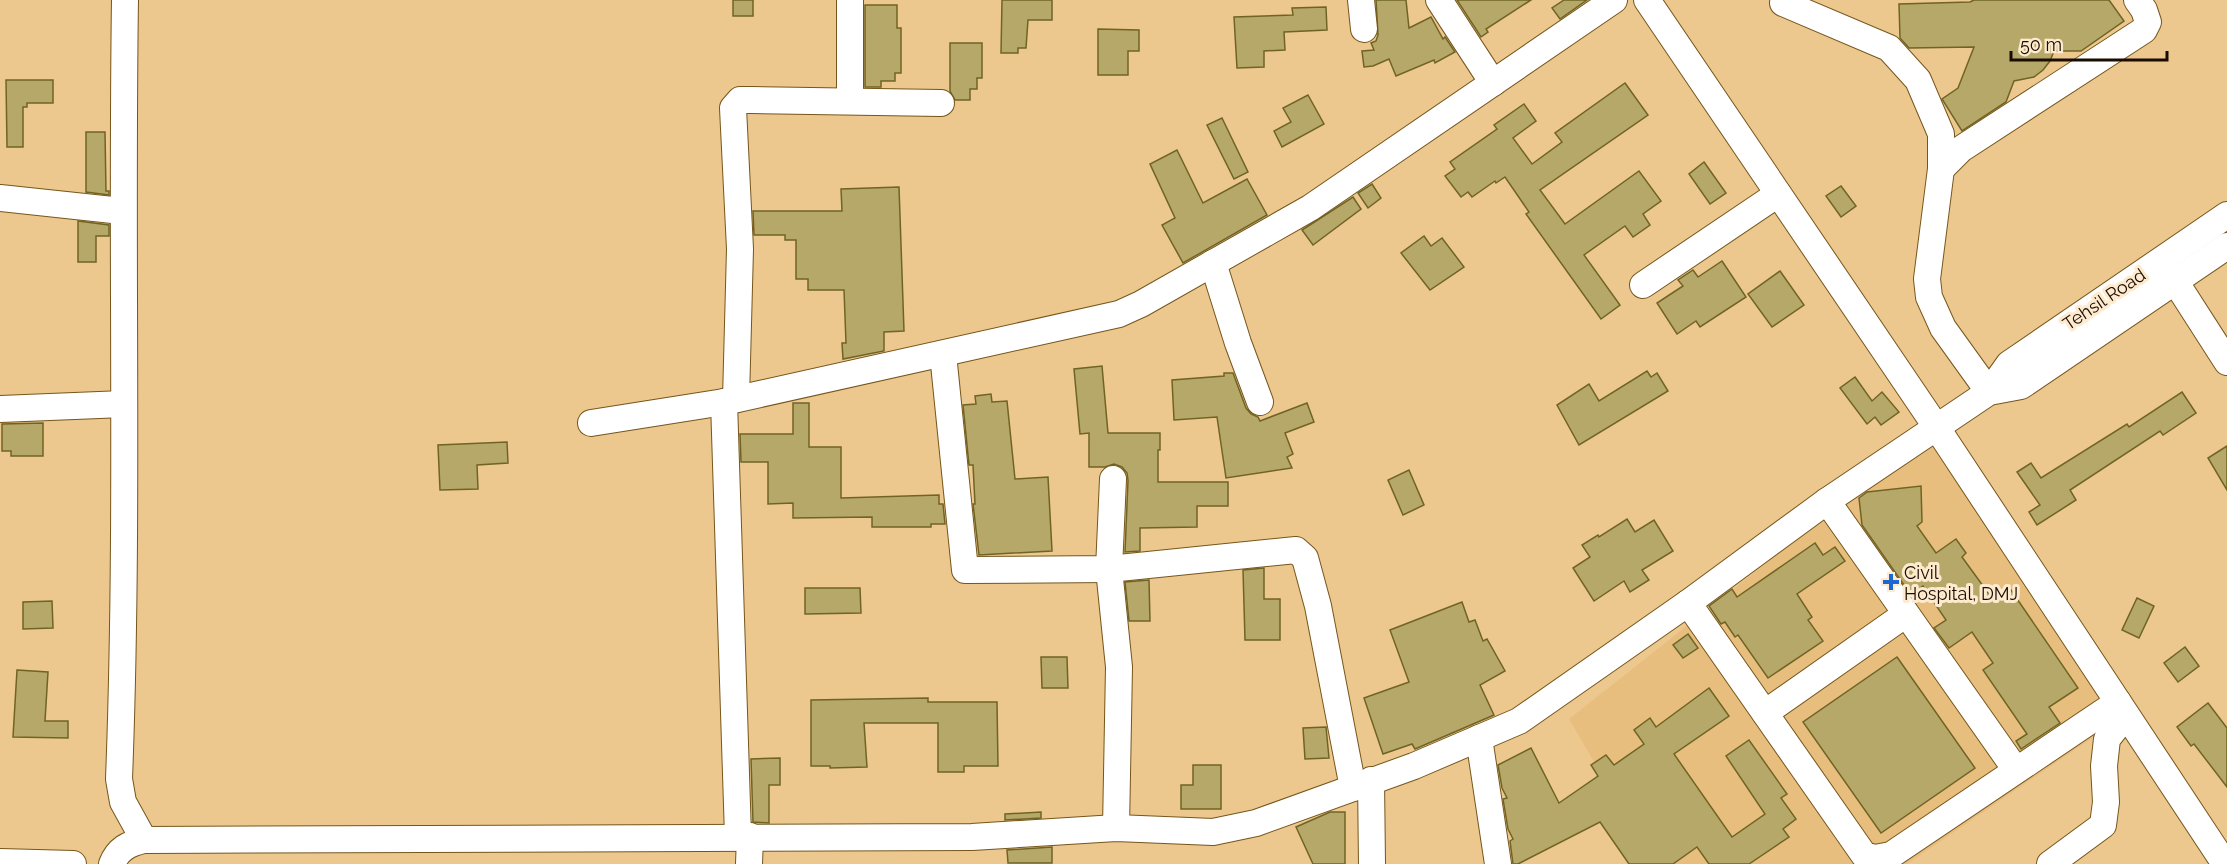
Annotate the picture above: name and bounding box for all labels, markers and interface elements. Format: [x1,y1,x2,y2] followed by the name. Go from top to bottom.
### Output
[2011,24,2167,62] scale bar
[2020,34,2062,55] text: 50 m
[2059,264,2149,334] street label: Tehsil Road
[1904,562,2018,604] place label: Civil Hospital, DMJ
[1882,573,1900,591] marker: Civil Hospital, DMJ

